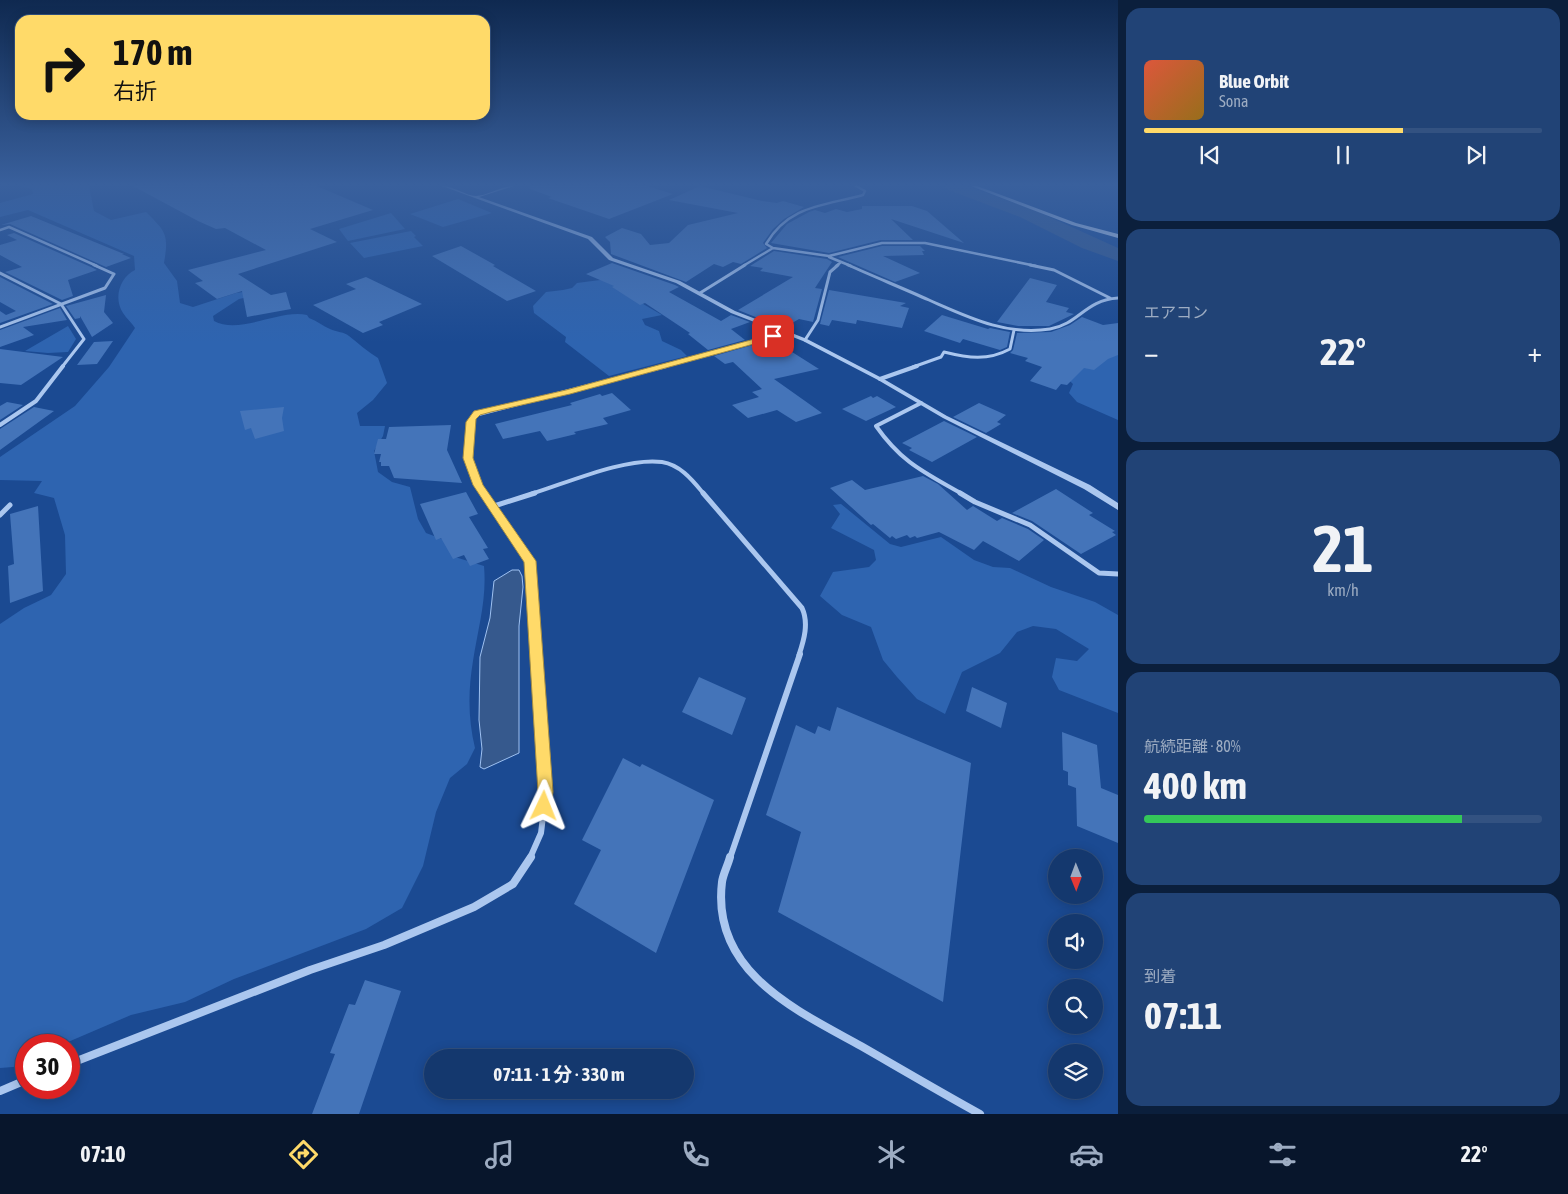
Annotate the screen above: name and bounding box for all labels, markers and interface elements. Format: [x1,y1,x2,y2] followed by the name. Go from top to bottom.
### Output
[113,32,192,72] text: 170 m
[30,35,95,100] icon: right
[1219,70,1289,92] text: Blue Orbit
[113,78,157,104] text: 右折
[1219,92,1248,110] text: Sona
[1196,141,1224,169] icon: previous
[1329,141,1357,169] icon: pause
[1462,141,1490,169] icon: next
[1144,303,1208,321] text: エアコン
[752,315,794,357] pin
[759,322,787,350] icon: arrive
[1320,330,1366,373] text: 22°
[1144,336,1159,368] text: −
[1527,336,1542,368] text: +
[1312,511,1374,586] text: 21
[1327,581,1359,599] text: km/h
[1144,737,1241,755] text: 航続距離 · 80%
[1144,764,1247,807] text: 400 km
[517,779,569,831] position arrow
[1048,849,1102,904] north arrow
[1048,849,1103,1099] map controls
[1048,914,1103,969] button: sound
[1144,967,1176,985] text: 到着
[1048,979,1103,1034] button: search
[1144,994,1222,1037] text: 07:11
[15,1034,80,1099] speed limit sign: 30
[1048,1044,1103,1099] button: layers
[493,1063,625,1085] text: 07:11 · 1 分 · 330 m
[286,1137,321,1172] icon: directions
[482,1137,517,1172] icon: music
[678,1137,713,1172] icon: phone
[874,1137,909,1172] icon: climate
[1069,1137,1104,1172] icon: car
[1265,1137,1300,1172] icon: filters
[80,1141,126,1167] text: 07:10
[1461,1141,1488,1167] text: 22°

